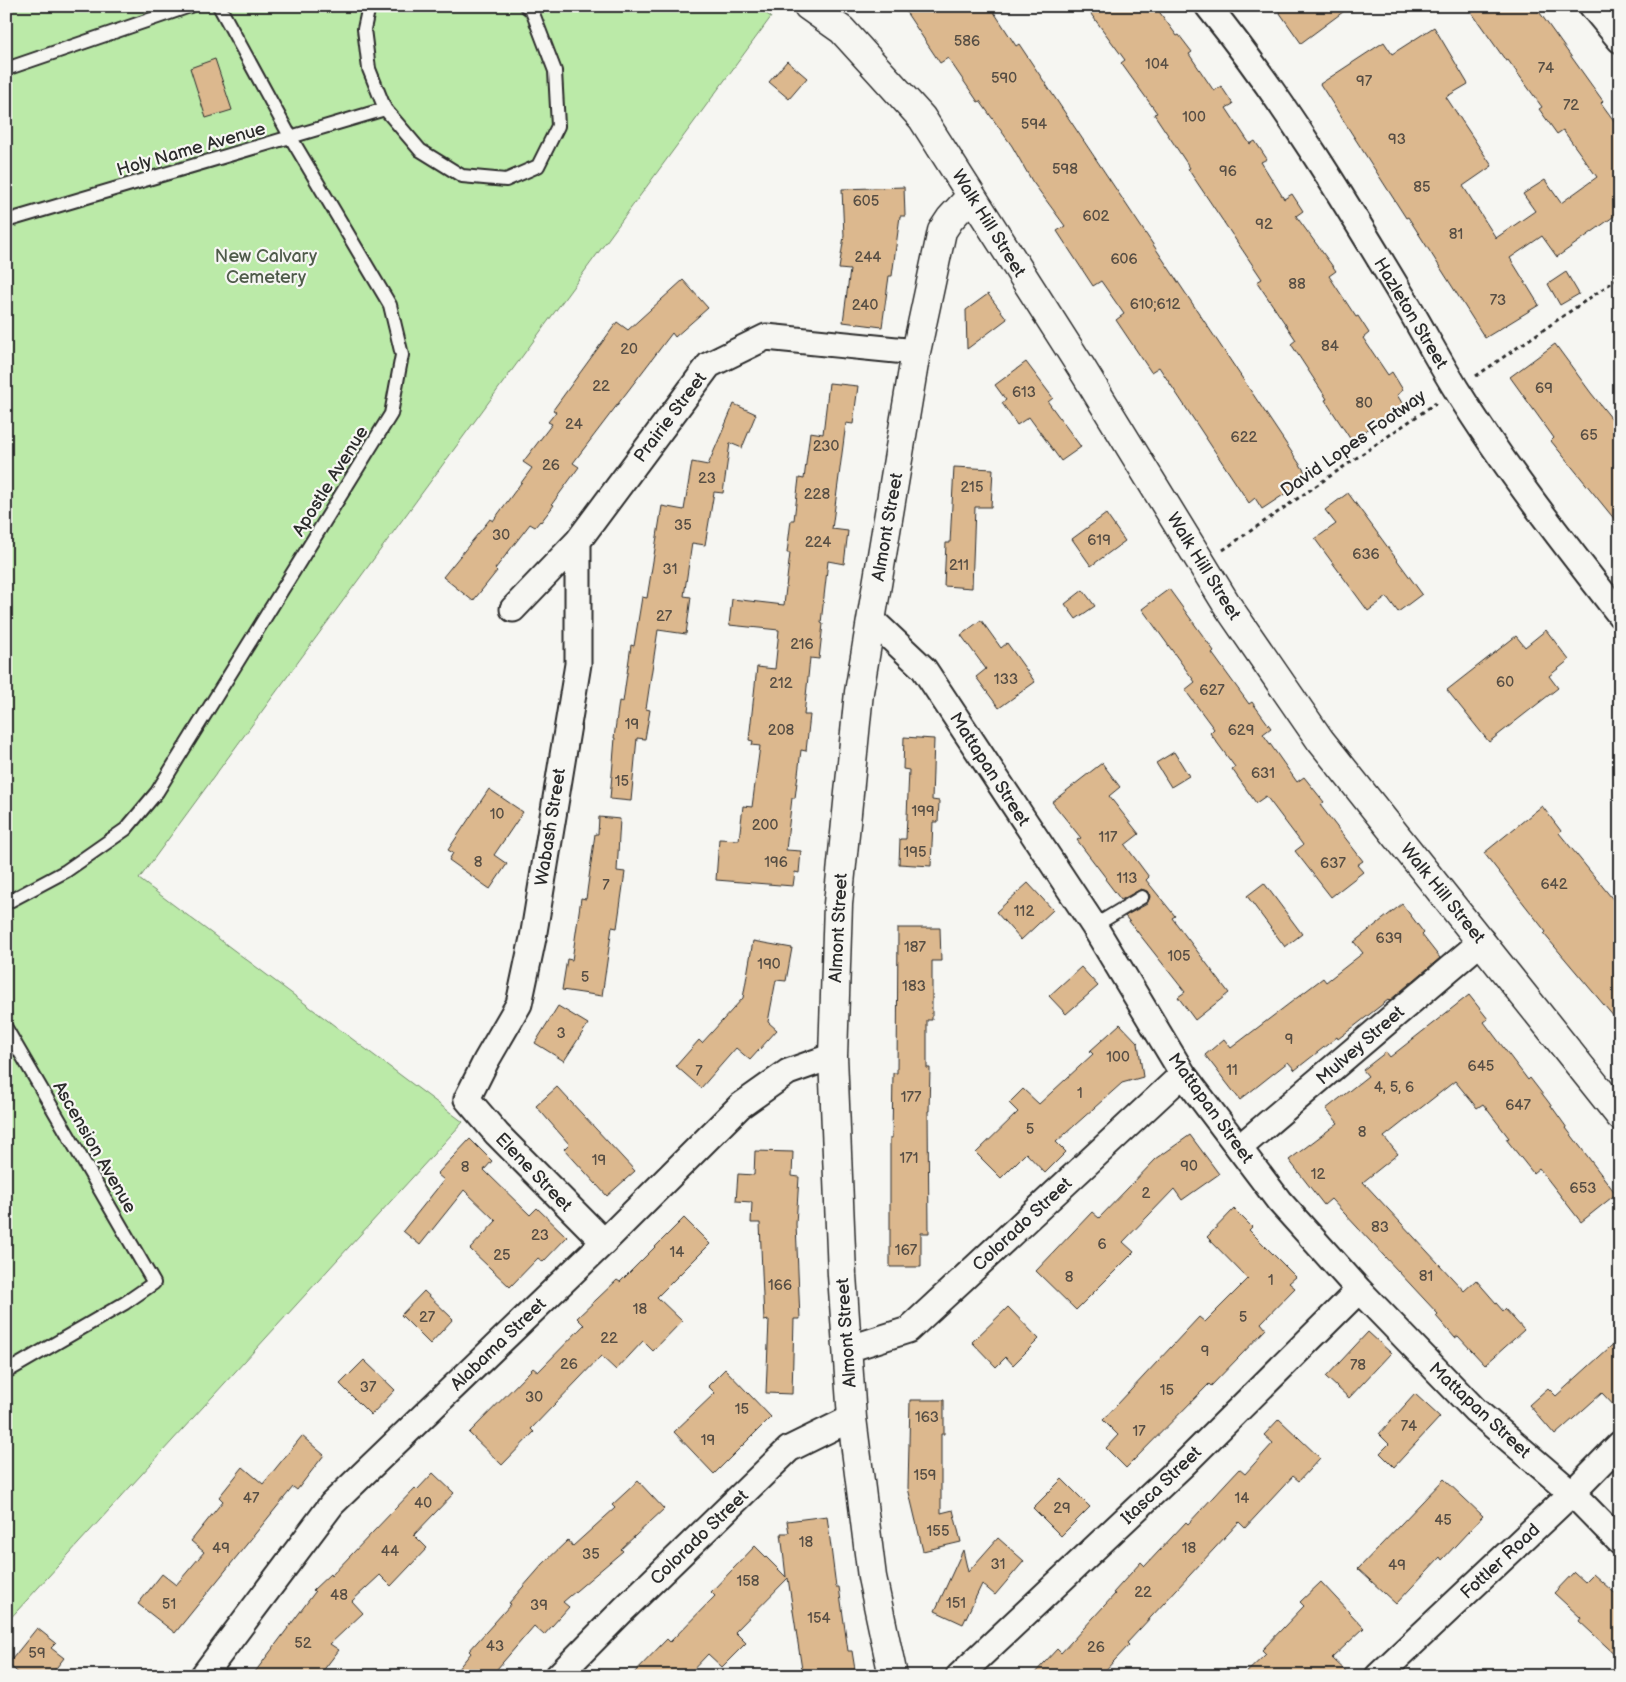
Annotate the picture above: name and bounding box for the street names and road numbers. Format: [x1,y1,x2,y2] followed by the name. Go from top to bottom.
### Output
[114,118,268,181] street label: Holy Name Avenue
[947,166,1030,281] street label: Walk Hill Street
[1369,254,1452,373] street label: Hazleton Street
[630,368,711,466] street label: Prairie Street
[1277,385,1431,501] street label: David Lopes Footway
[288,422,373,540] street label: Apostle Avenue
[868,471,907,583] street label: Almont Street
[1162,509,1245,624] street label: Walk Hill Street
[945,709,1034,830] street label: Mattapan Street
[531,766,570,887] street label: Wabash Street
[1396,839,1490,948] street label: Walk Hill Street
[825,872,852,983] street label: Almont Street
[1312,1001,1409,1089] street label: Mulvey Street
[1164,1049,1258,1168] street label: Mattapan Street
[48,1078,141,1217] street label: Ascension Avenue
[491,1129,577,1216] street label: Elene Street
[968,1173,1077,1276] street label: Colorado Street
[832,1277,861,1388] street label: Almont Street
[446,1293,551,1395] street label: Alabama Street
[1425,1358,1535,1463] street label: Mattapan Street
[1117,1442,1206,1529] street label: Itasca Street
[646,1485,753,1589] street label: Colorado Street
[1456,1519,1544,1603] street label: Fottler Road

